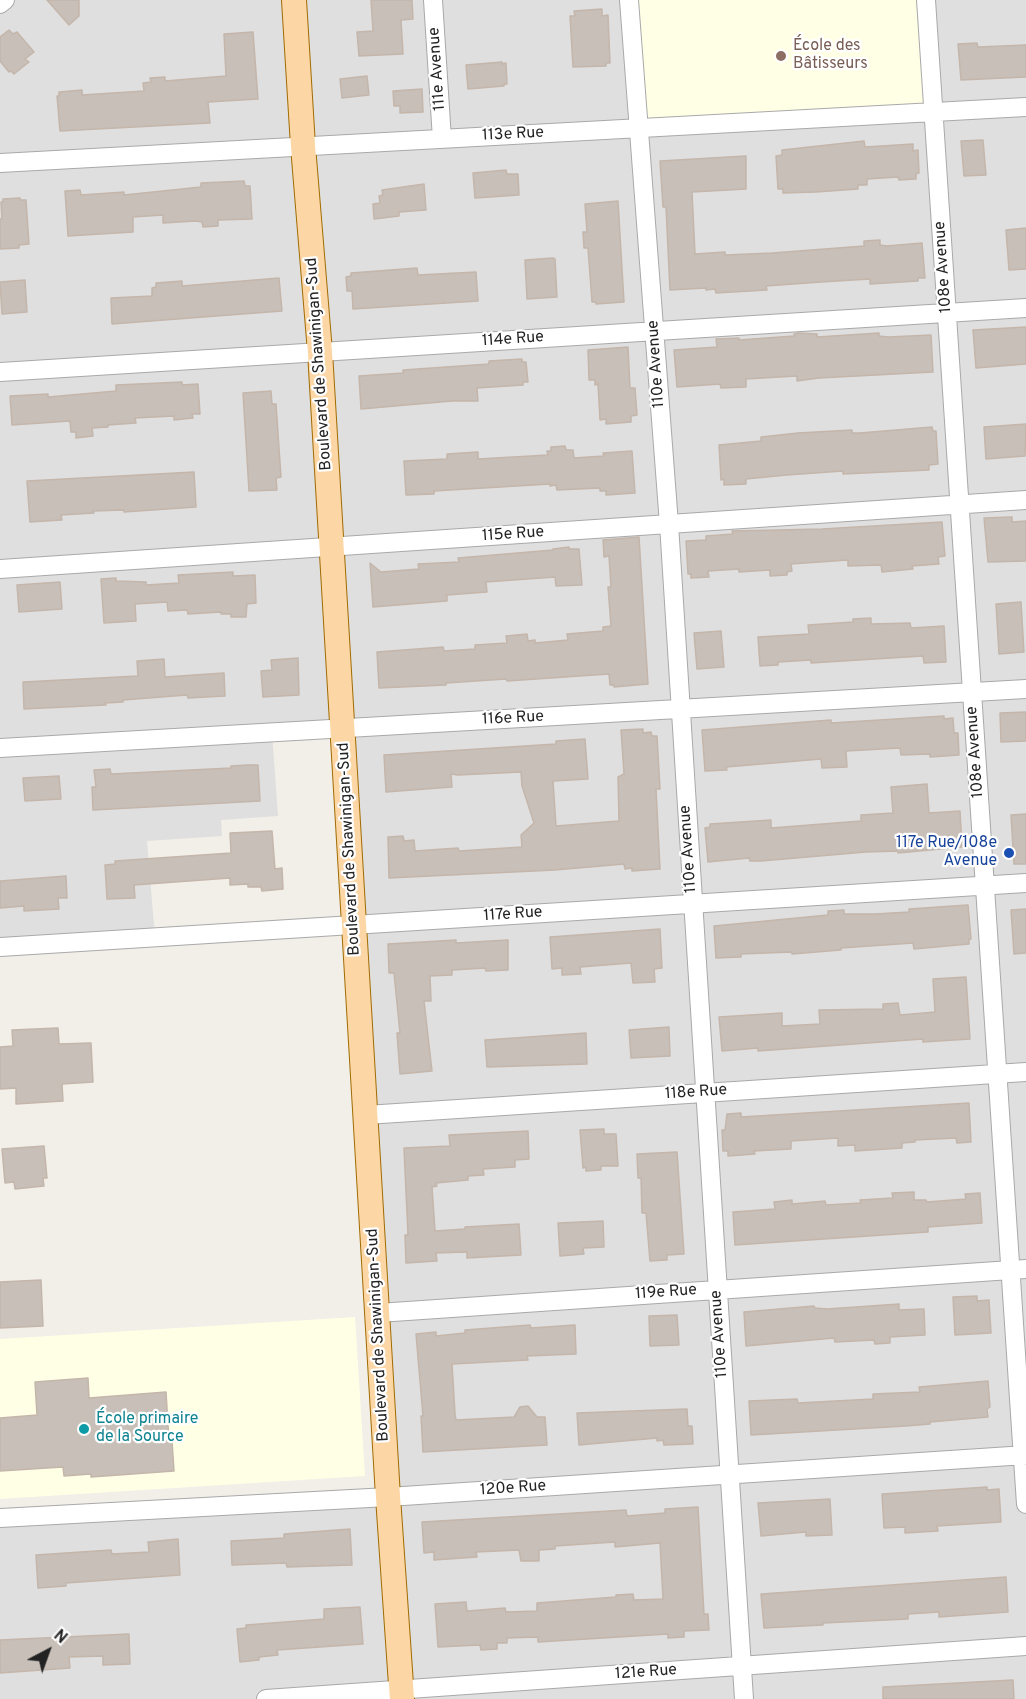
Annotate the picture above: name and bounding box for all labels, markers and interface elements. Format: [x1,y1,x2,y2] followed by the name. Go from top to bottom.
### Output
[426,27,450,111] street label: 111e Avenue
[793,37,868,75] place label: École des Bâtisseurs
[774,49,788,63] marker: École des Bâtisseurs
[482,124,544,146] street label: 113e Rue
[931,220,957,314] street label: 108e Avenue
[303,257,337,471] street label: Boulevard de Shawinigan-Sud
[644,319,670,409] street label: 110e Avenue
[481,328,545,352] street label: 114e Rue
[481,523,545,547] street label: 115e Rue
[963,705,989,799] street label: 108e Avenue
[482,708,544,730] street label: 116e Rue
[335,742,365,956] street label: Boulevard de Shawinigan-Sud
[676,804,702,894] street label: 110e Avenue
[896,834,997,872] place label: 117e Rue/108e Avenue
[1002,846,1016,860] marker: 117e Rue/108e Avenue
[483,903,543,927] street label: 117e Rue
[664,1081,728,1105] street label: 118e Rue
[364,1228,394,1442] street label: Boulevard de Shawinigan-Sud
[635,1281,697,1305] street label: 119e Rue
[707,1289,733,1379] street label: 110e Avenue
[96,1410,198,1448] place label: École primaire de la Source
[77,1422,91,1436] marker: École primaire de la Source
[479,1477,547,1501] street label: 120e Rue
[18,1621,78,1681] north arrow
[49,1626,71,1649] text: N
[614,1661,678,1685] street label: 121e Rue

